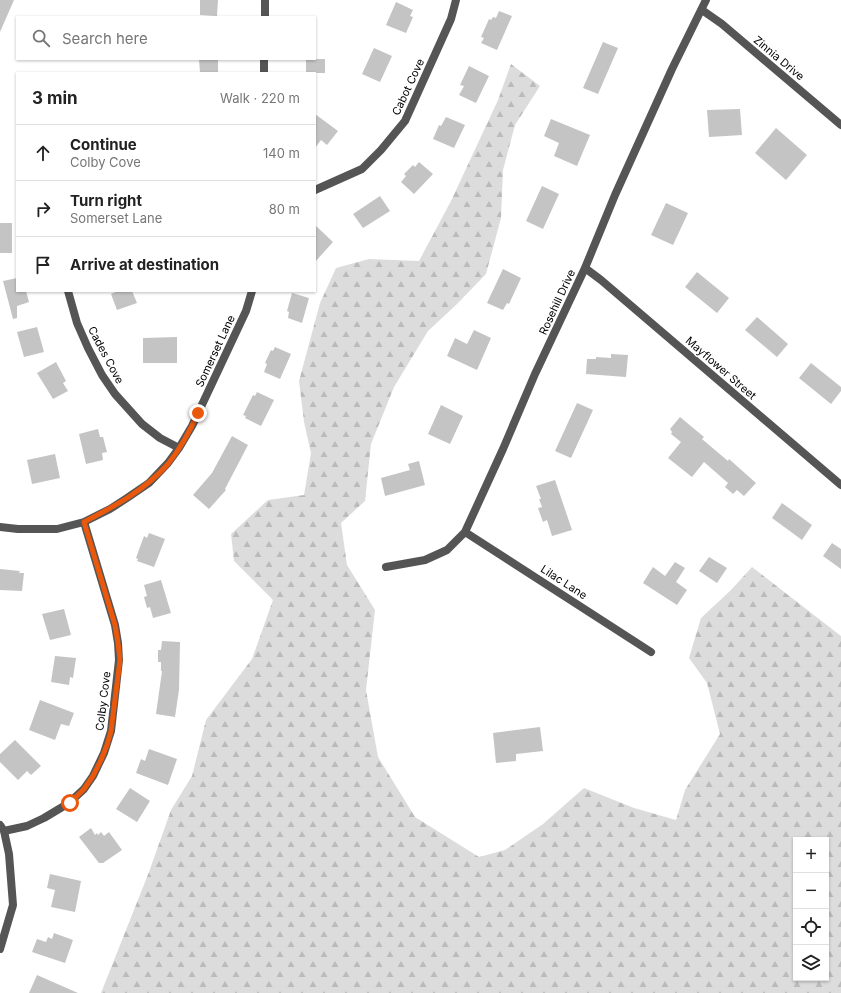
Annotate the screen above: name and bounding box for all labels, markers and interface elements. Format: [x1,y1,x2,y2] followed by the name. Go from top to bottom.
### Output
[16,16,316,60] search box
[30,27,52,49] icon: search
[62,29,148,48] text: Search here
[751,33,807,83] street label: Zinnia Drive
[389,56,427,118] street label: Cabot Cove
[32,88,78,108] text: 3 min
[220,90,300,106] text: Walk · 220 m
[70,135,137,154] text: Continue
[32,142,54,164] icon: ahead
[263,145,300,161] text: 140 m
[70,154,141,170] text: Colby Cove
[70,191,142,210] text: Turn right
[32,198,54,220] icon: right
[269,201,300,217] text: 80 m
[70,210,162,226] text: Somerset Lane
[32,254,54,276] icon: arrive
[70,255,219,274] text: Arrive at destination
[536,267,578,337] street label: Rosehill Drive
[192,313,238,389] street label: Somerset Lane
[85,324,127,386] street label: Cades Cove
[683,334,759,403] street label: Mayflower Street
[189,404,207,422] route end
[538,562,590,602] street label: Lilac Lane
[92,670,114,732] street label: Colby Cove
[61,794,79,812] route start
[793,837,829,981] map controls
[793,837,829,873] button: +
[793,873,829,909] button: −
[793,909,829,945] button: locate
[793,945,829,981] button: layers

